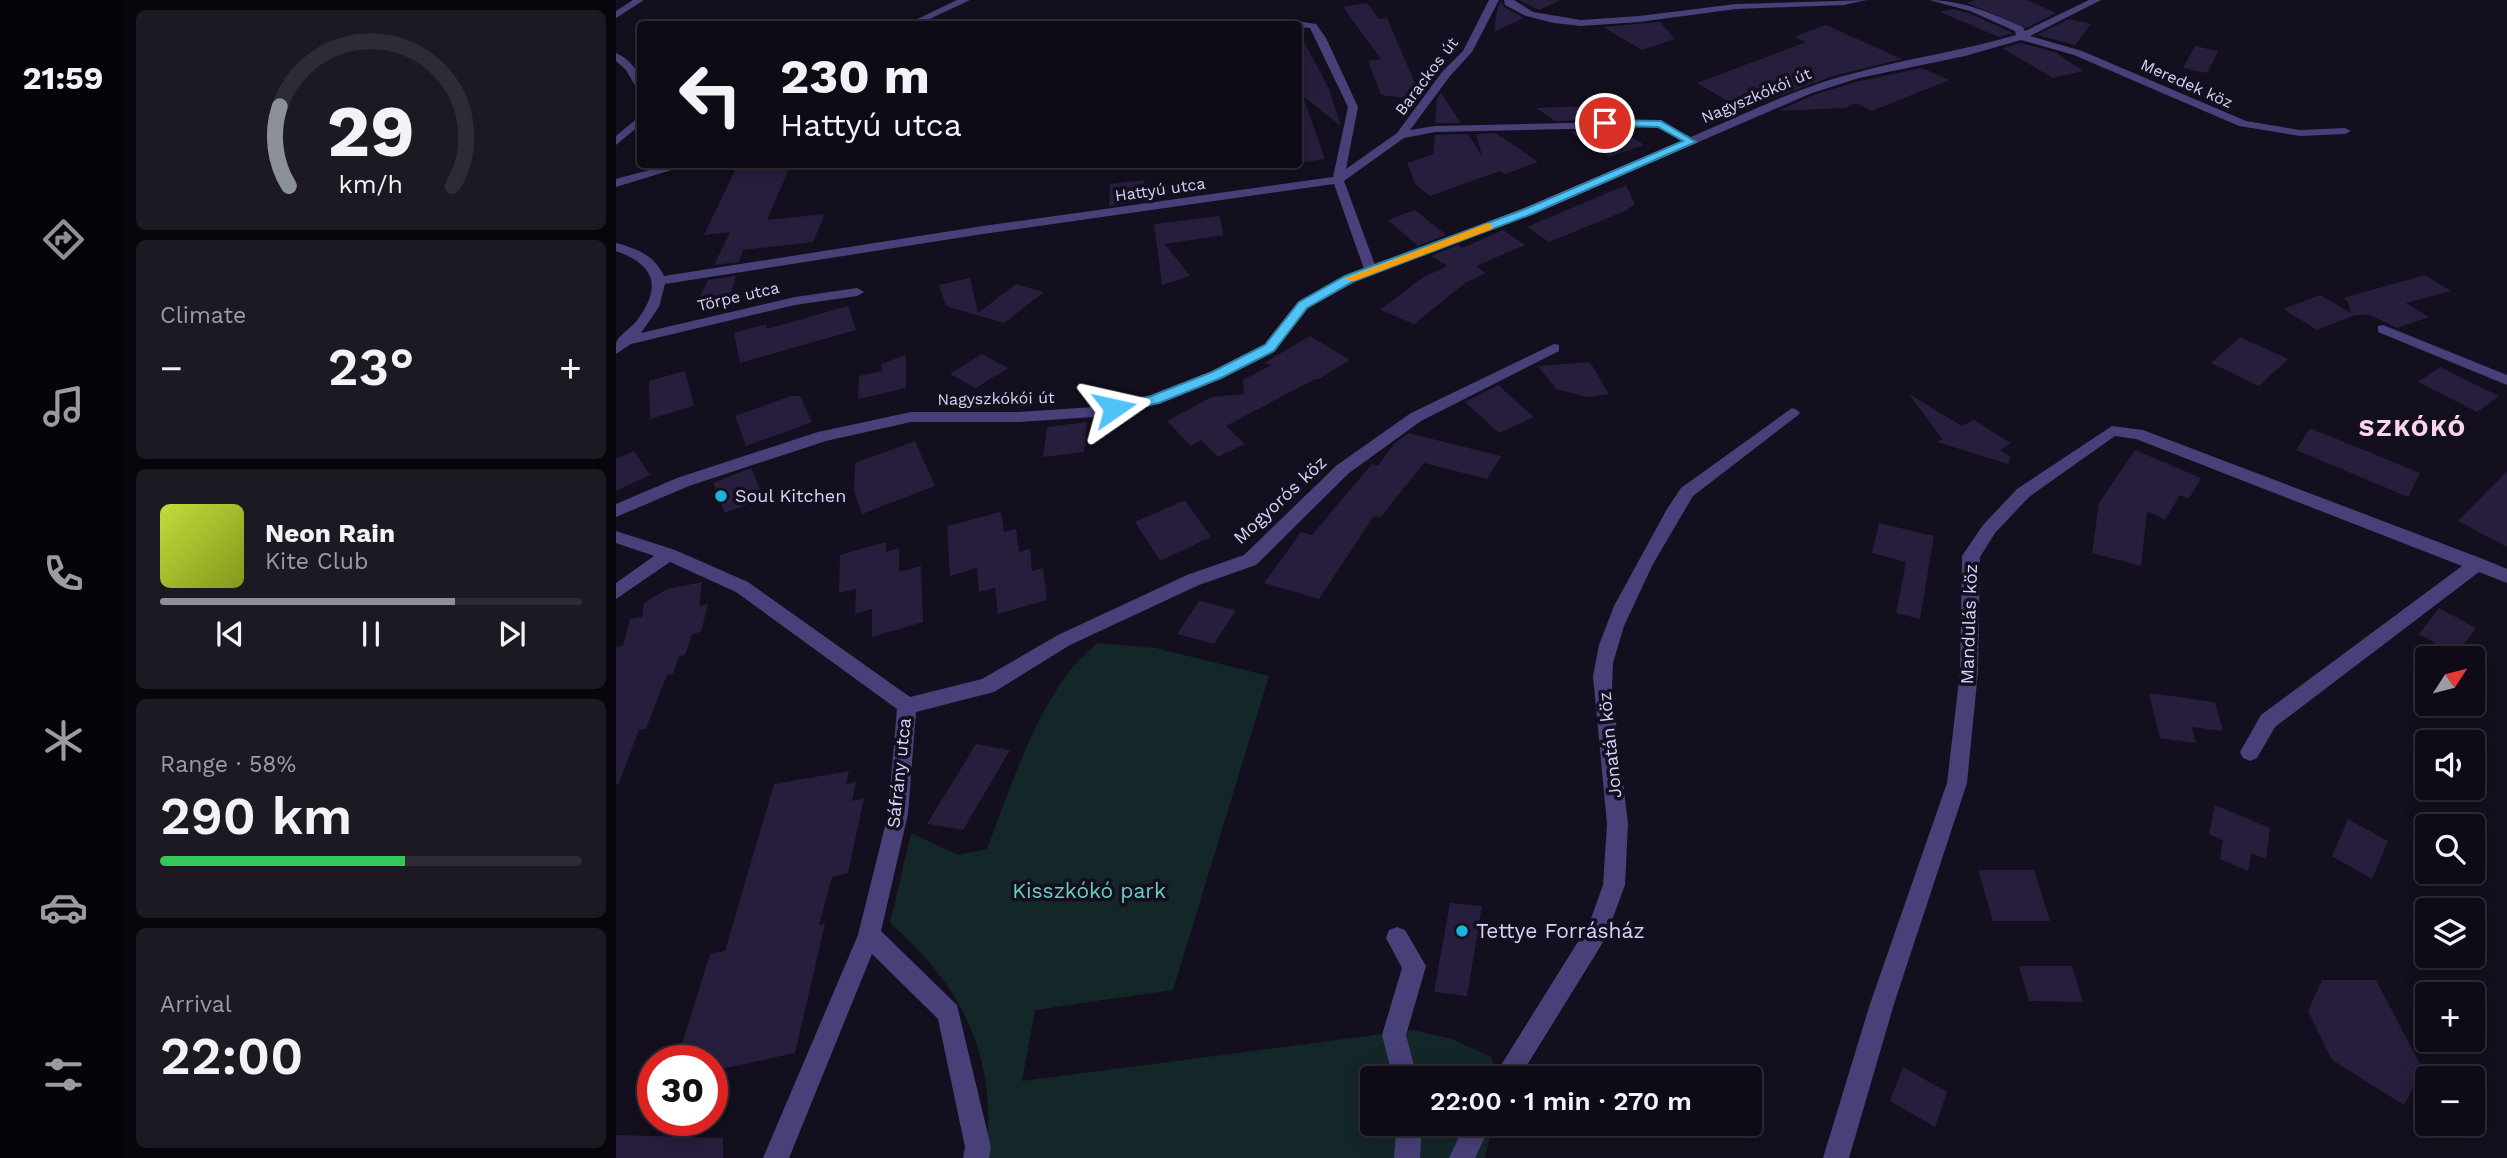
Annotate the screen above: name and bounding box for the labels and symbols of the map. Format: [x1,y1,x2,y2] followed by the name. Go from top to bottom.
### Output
[1391,33,1462,119] street label: Barackos út
[2138,55,2236,112] street label: Meredek köz
[1698,64,1814,127] street label: Nagyszkókói út
[1575,93,1635,153] pin
[1114,174,1206,205] street label: Hattyú utca
[695,278,781,315] street label: Törpe utca
[1077,371,1151,445] position arrow
[937,388,1055,409] street label: Nagyszkókói út
[2359,414,2467,442] district label: SZKÓKÓ
[1229,451,1330,548] street label: Mogyorós köz
[735,485,846,506] place label: Soul Kitchen
[713,488,729,504] marker: Soul Kitchen
[1956,563,1981,685] street label: Mandulás köz
[2415,646,2485,716] north arrow
[1593,691,1626,799] street label: Jonatán köz
[882,717,915,829] street label: Sáfrány utca
[1012,878,1166,903] park label: Kisszkókó park
[1476,918,1645,943] place label: Tettye Forrásház
[1454,923,1470,939] marker: Tettye Forrásház
[637,1045,728,1136] speed limit sign: 30

